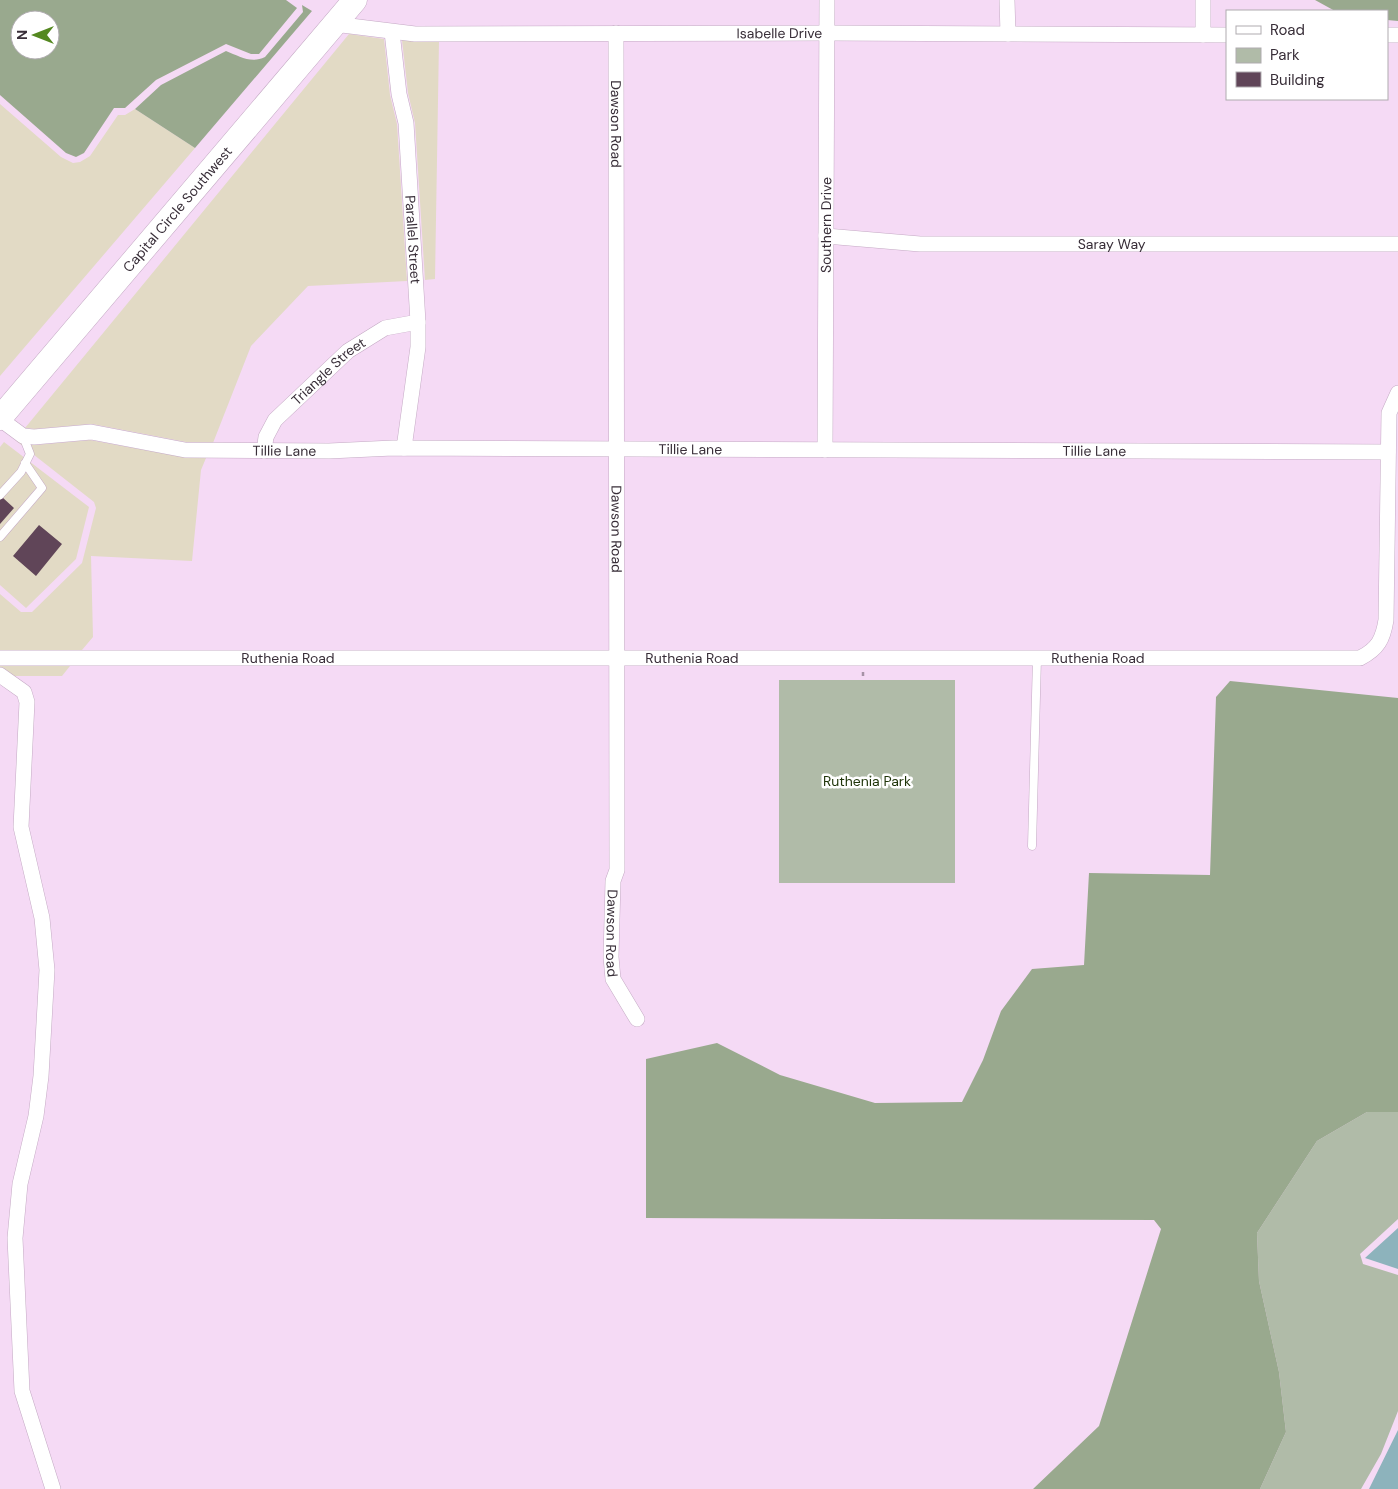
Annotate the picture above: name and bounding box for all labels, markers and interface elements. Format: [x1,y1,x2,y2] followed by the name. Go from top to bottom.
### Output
[10,10,60,60] north arrow
[1226,10,1388,100] legend
[1270,20,1305,40] text: Road
[736,24,822,42] street label: Isabelle Drive
[13,30,31,40] text: N
[1270,45,1300,65] text: Park
[1270,70,1325,90] text: Building
[607,80,625,168] street label: Dawson Road
[119,143,236,276] street label: Capital Circle Southwest
[817,177,835,273] street label: Southern Drive
[401,195,425,285] street label: Parallel Street
[1078,235,1146,253] street label: Saray Way
[288,333,369,409] street label: Triangle Street
[659,440,722,458] street label: Tillie Lane
[253,441,316,460] street label: Tillie Lane
[1063,442,1126,460] street label: Tillie Lane
[608,485,626,573] street label: Dawson Road
[241,649,335,667] street label: Ruthenia Road
[645,649,739,667] street label: Ruthenia Road
[1051,649,1145,667] street label: Ruthenia Road
[823,772,911,790] park label: Ruthenia Park
[602,889,622,978] street label: Dawson Road

